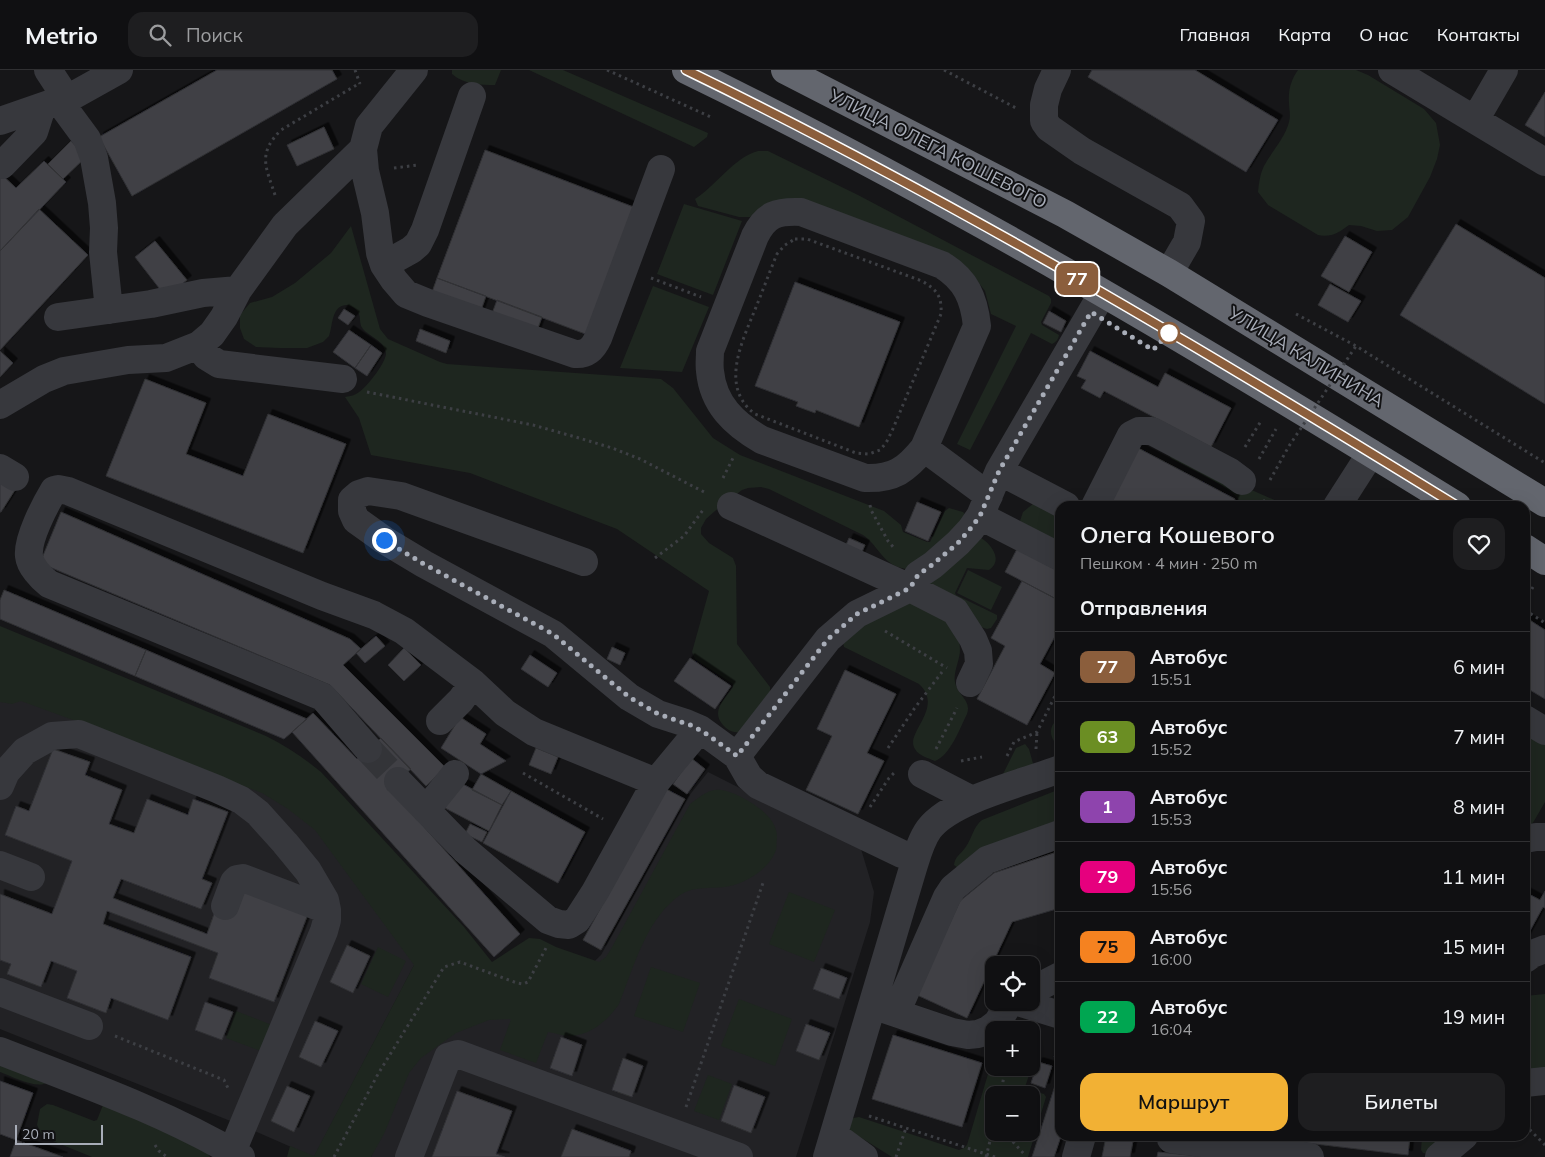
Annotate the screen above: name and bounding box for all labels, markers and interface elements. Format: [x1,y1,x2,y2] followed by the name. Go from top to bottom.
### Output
[128,12,478,57] search box
[25,20,98,50] text: Metrio
[146,21,174,49] icon: search
[186,23,243,47] text: Поиск
[1180,23,1250,46] text: Главная
[1278,23,1331,46] text: Карта
[1359,23,1409,46] text: О нас
[1437,23,1520,46] text: Контакты
[825,83,1051,214] street label: УЛИЦА ОЛЕГА КОШЕВОГО
[1054,263,1100,295] line badge: 77
[1066,267,1088,290] text: 77
[1223,300,1388,412] street label: УЛИЦА КАЛИНИНА
[1158,322,1180,344] unlabelled marker
[1453,518,1505,570] button: heart
[1080,519,1275,549] text: Олега Кошевого
[372,528,397,553] your location
[1080,553,1258,573] text: Пешком · 4 мин · 250 m
[1080,596,1207,620] text: Отправления
[1150,645,1228,669] text: Автобус
[1097,655,1118,678] text: 77
[1453,655,1505,679] text: 6 мин
[1150,669,1192,689] text: 15:51
[1150,715,1228,739] text: Автобус
[1097,725,1118,748] text: 63
[1453,725,1505,749] text: 7 мин
[1150,739,1192,759] text: 15:52
[1150,785,1228,809] text: Автобус
[1102,795,1113,818] text: 1
[1453,795,1505,819] text: 8 мин
[1150,809,1192,829] text: 15:53
[1150,855,1228,879] text: Автобус
[1097,865,1118,888] text: 79
[1442,865,1505,889] text: 11 мин
[1150,879,1192,899] text: 15:56
[1150,925,1228,949] text: Автобус
[1097,935,1118,958] text: 75
[1442,935,1505,959] text: 15 мин
[1150,949,1192,969] text: 16:00
[985,956,1040,1141] map controls
[985,956,1040,1011] button: locate
[1150,995,1228,1019] text: Автобус
[1097,1005,1118,1028] text: 22
[1442,1005,1505,1029] text: 19 мин
[1150,1019,1192,1039] text: 16:04
[985,1021,1040,1076] button: +
[1080,1073,1288,1131] button: Маршрут
[1298,1073,1505,1131] button: Билеты
[985,1086,1040,1141] button: −
[15,1122,102,1145] scale bar
[22,1125,55,1143] text: 20 m

